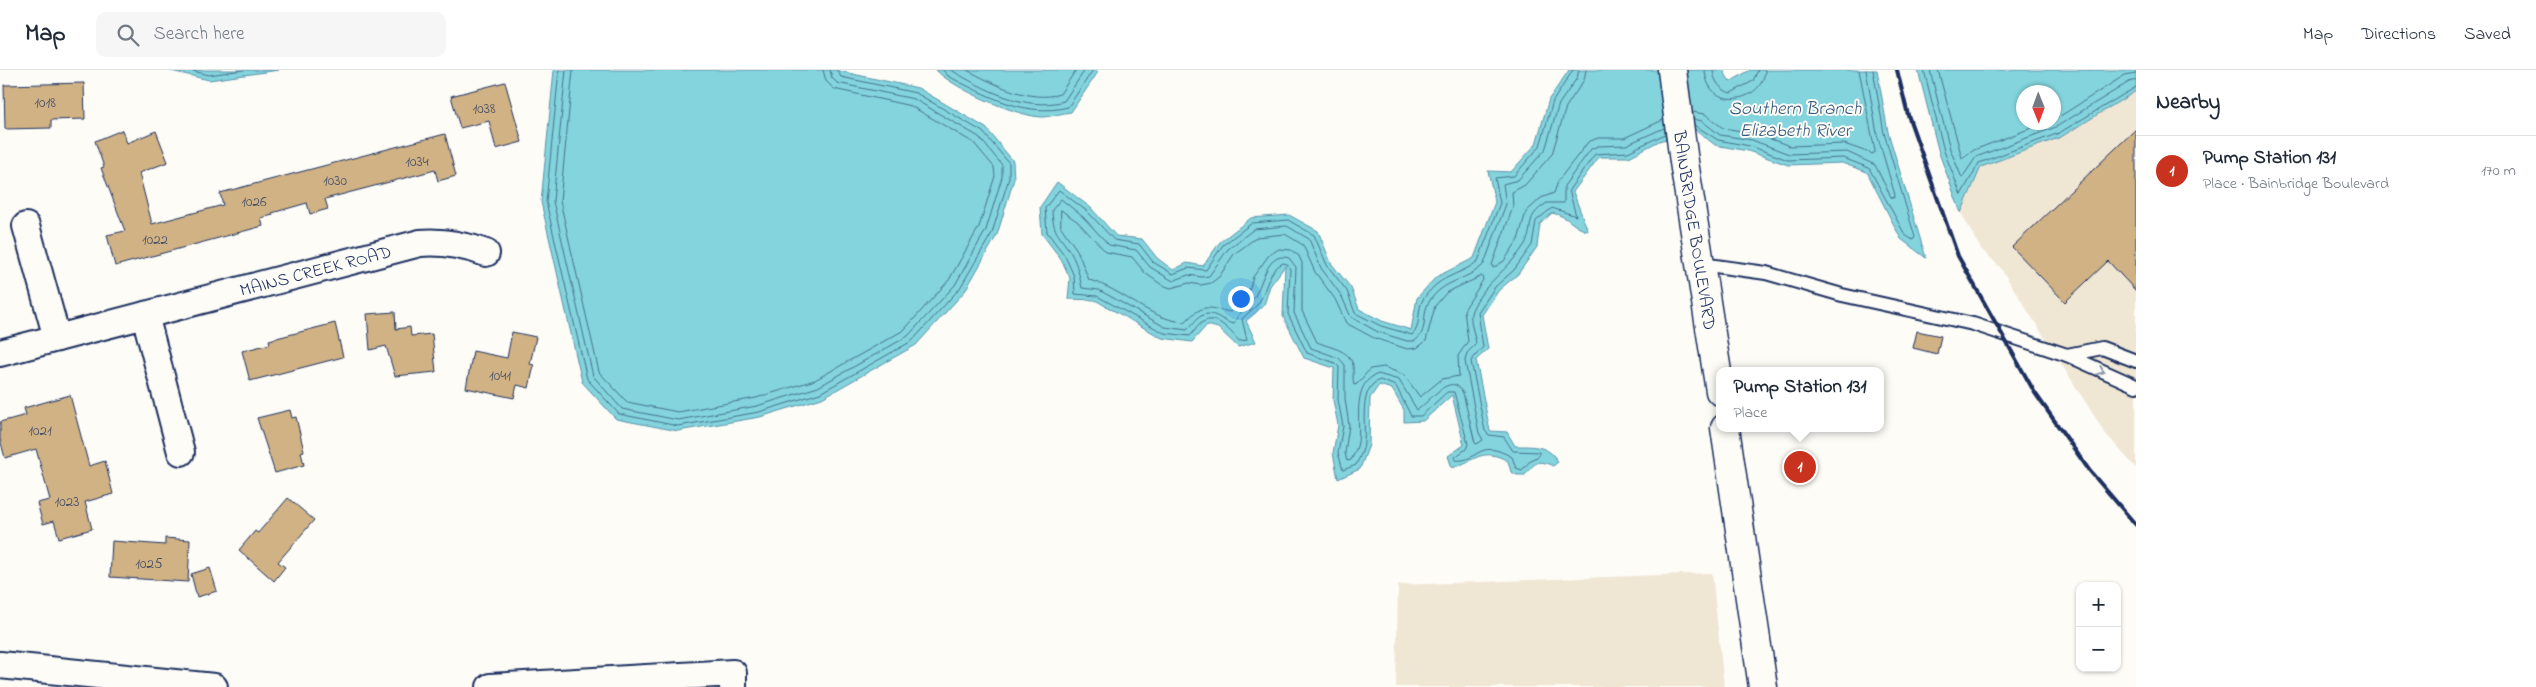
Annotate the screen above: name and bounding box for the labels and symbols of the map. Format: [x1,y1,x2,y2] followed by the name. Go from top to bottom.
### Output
[2016,85,2061,130] north arrow
[34,92,56,114] house number: 1018
[1729,96,1862,145] water label: Southern Branch Elizabeth River
[472,98,496,120] house number: 1038
[1665,128,1721,332] street label: BAINBRIDGE BOULEVARD
[405,151,429,173] house number: 1034
[323,170,347,192] house number: 1030
[241,191,267,213] house number: 1026
[142,229,169,251] house number: 1022
[237,240,394,305] street label: MAINS CREEK ROAD
[1228,286,1254,312] your location
[489,365,511,387] house number: 1041
[2096,365,2105,376] one-way arrow
[28,420,52,442] house number: 1021
[1784,448,1816,486] pin: 1
[55,491,79,513] house number: 1023
[135,553,163,575] house number: 1025

